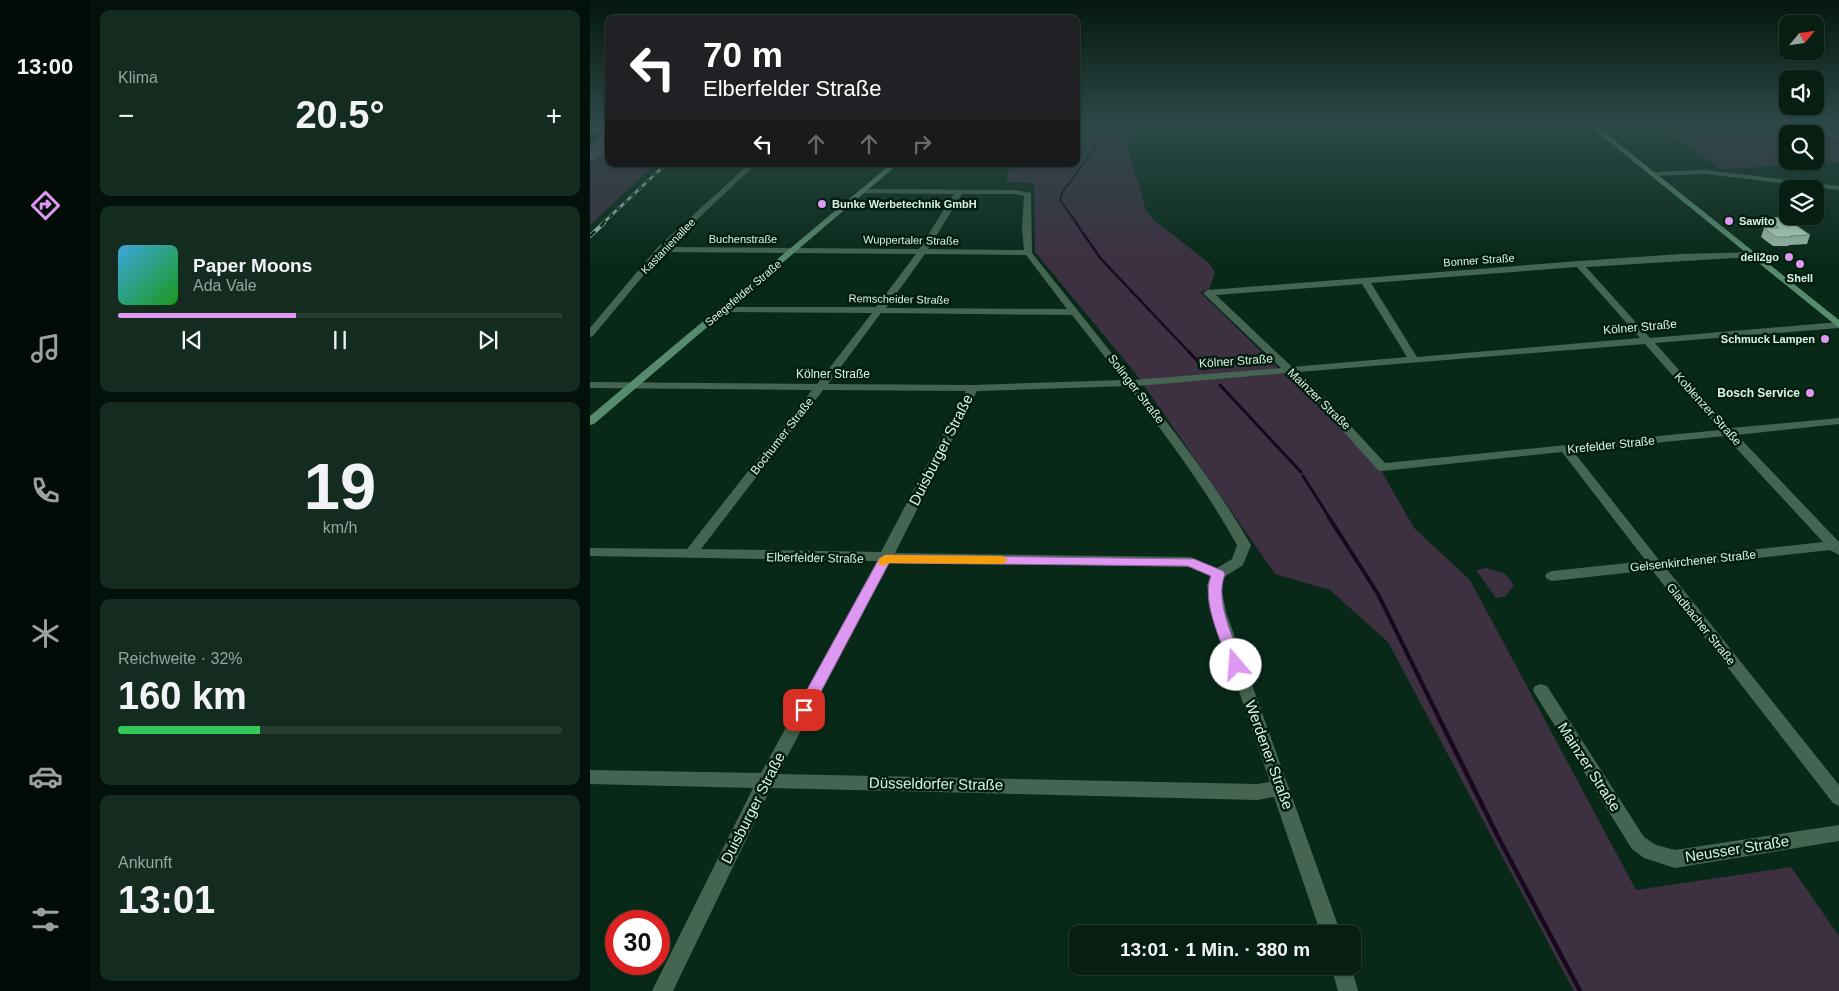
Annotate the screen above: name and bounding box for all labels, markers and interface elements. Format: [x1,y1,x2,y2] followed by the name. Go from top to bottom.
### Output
[1779,15,1824,60] north arrow
[1779,15,1824,225] map controls
[620,35,685,100] icon: left
[703,35,783,74] text: 70 m
[17,54,73,79] text: 13:00
[118,69,158,86] text: Klima
[1779,70,1824,115] button: sound
[703,76,882,101] text: Elberfelder Straße
[295,94,385,136] text: 20.5°
[118,100,134,131] text: −
[546,100,562,131] text: +
[1779,125,1824,170] button: search
[749,130,777,158] icon: left
[802,130,830,158] icon: ahead
[855,130,883,158] icon: ahead
[908,130,936,158] icon: right
[1779,180,1824,225] button: layers
[28,188,63,223] icon: directions
[816,198,828,210] marker: Bunke Werbetechnik GmbH
[832,198,977,210] place label: Bunke Werbetechnik GmbH
[1723,215,1735,227] marker: Sawito
[1739,215,1775,227] place label: Sawito
[639,216,697,276] street label: Kastanienallee
[709,233,777,245] street label: Buchenstraße
[863,233,959,247] street label: Wuppertaler Straße
[1740,251,1779,263] place label: deli2go
[1783,251,1795,263] marker: deli2go
[1443,252,1515,268] street label: Bonner Straße
[193,255,312,276] text: Paper Moons
[703,258,783,328] street label: Seegefelder Straße
[1794,258,1806,270] marker: Shell
[1787,272,1813,284] place label: Shell
[193,277,257,294] text: Ada Vale
[848,292,950,306] street label: Remscheider Straße
[1603,317,1678,337] street label: Kölner Straße
[178,326,206,354] icon: previous
[326,326,354,354] icon: pause
[474,326,502,354] icon: next
[28,331,63,366] icon: music
[1721,333,1815,345] place label: Schmuck Lampen
[1819,333,1831,345] marker: Schmuck Lampen
[1199,351,1274,371] street label: Kölner Straße
[1105,352,1167,426] street label: Solinger Straße
[1285,365,1354,433] street label: Mainzer Straße
[796,367,870,381] street label: Kölner Straße
[1672,370,1745,449] street label: Koblenzer Straße
[1717,386,1800,400] place label: Bosch Service
[1804,387,1816,399] marker: Bosch Service
[905,391,976,508] street label: Duisburger Straße
[748,394,817,477] street label: Bochumer Straße
[1566,433,1656,457] street label: Krefelder Straße
[304,450,376,523] text: 19
[28,473,63,508] icon: phone
[323,519,357,536] text: km/h
[1629,547,1757,575] street label: Gelsenkirchener Straße
[766,550,864,566] street label: Elberfelder Straße
[1664,580,1739,668] street label: Gladbacher Straße
[28,616,63,651] icon: climate
[1209,638,1261,690] position arrow
[118,650,243,667] text: Reichweite · 32%
[118,675,247,717] text: 160 km
[783,689,825,731] pin
[790,696,818,724] icon: arrive
[1242,698,1297,812] street label: Werdener Straße
[1554,719,1624,814] street label: Mainzer Straße
[717,749,788,866] street label: Duisburger Straße
[28,759,63,794] icon: car
[869,774,1003,793] street label: Düsseldorfer Straße
[1684,832,1790,865] street label: Neusser Straße
[118,854,172,871] text: Ankunft
[118,879,215,921] text: 13:01
[28,902,63,937] icon: filters
[605,910,670,975] speed limit sign: 30
[1120,939,1310,960] text: 13:01 · 1 Min. · 380 m

